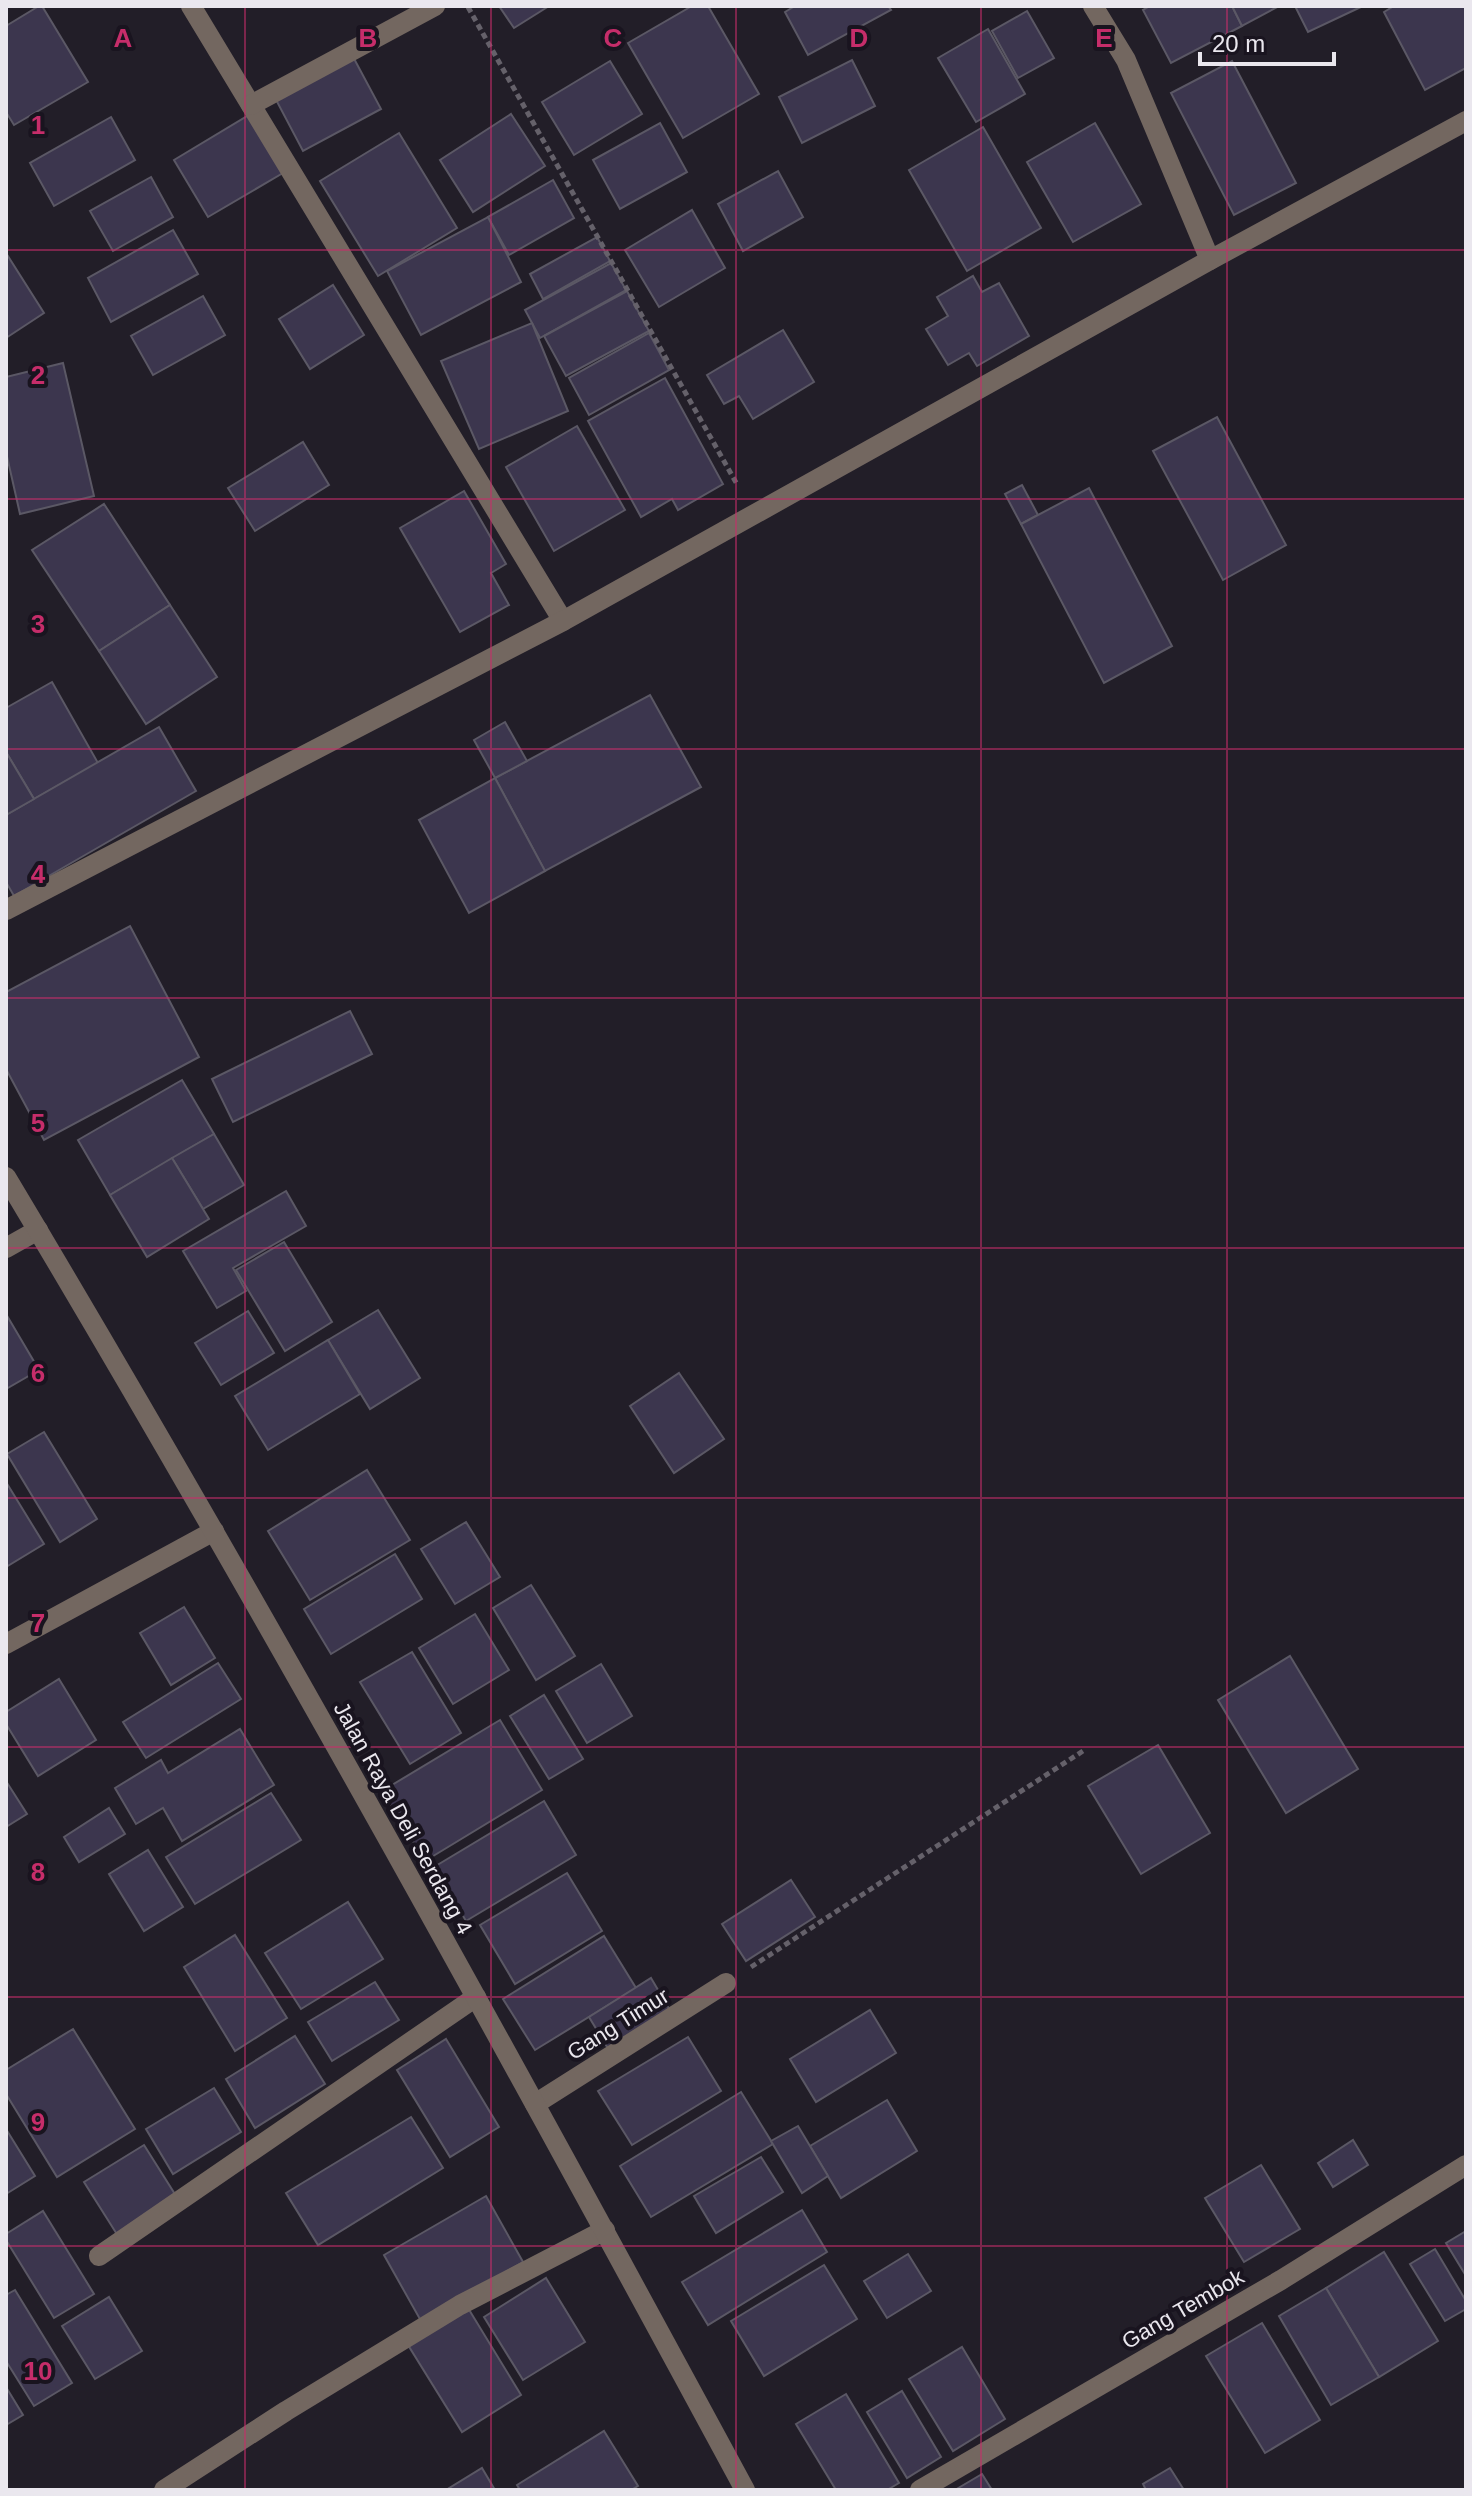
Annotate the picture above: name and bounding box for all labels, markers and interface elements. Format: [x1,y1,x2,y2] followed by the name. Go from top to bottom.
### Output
[1200,16,1334,66] scale bar
[114,23,133,53] text: A
[359,23,377,53] text: B
[604,23,623,53] text: C
[850,23,868,53] text: D
[1095,23,1113,53] text: E
[1212,30,1265,57] text: 20 m
[31,110,45,140] text: 1
[31,360,45,390] text: 2
[31,609,45,639] text: 3
[31,859,46,889] text: 4
[31,1108,45,1138] text: 5
[31,1358,45,1388] text: 6
[31,1608,45,1638] text: 7
[329,1697,477,1939] street label: Jalan Raya Deli Serdang 4
[31,1857,45,1887] text: 8
[563,1983,673,2065] street label: Gang Timur
[31,2107,45,2137] text: 9
[1118,2264,1249,2354] street label: Gang Tembok
[24,2356,52,2386] text: 10

